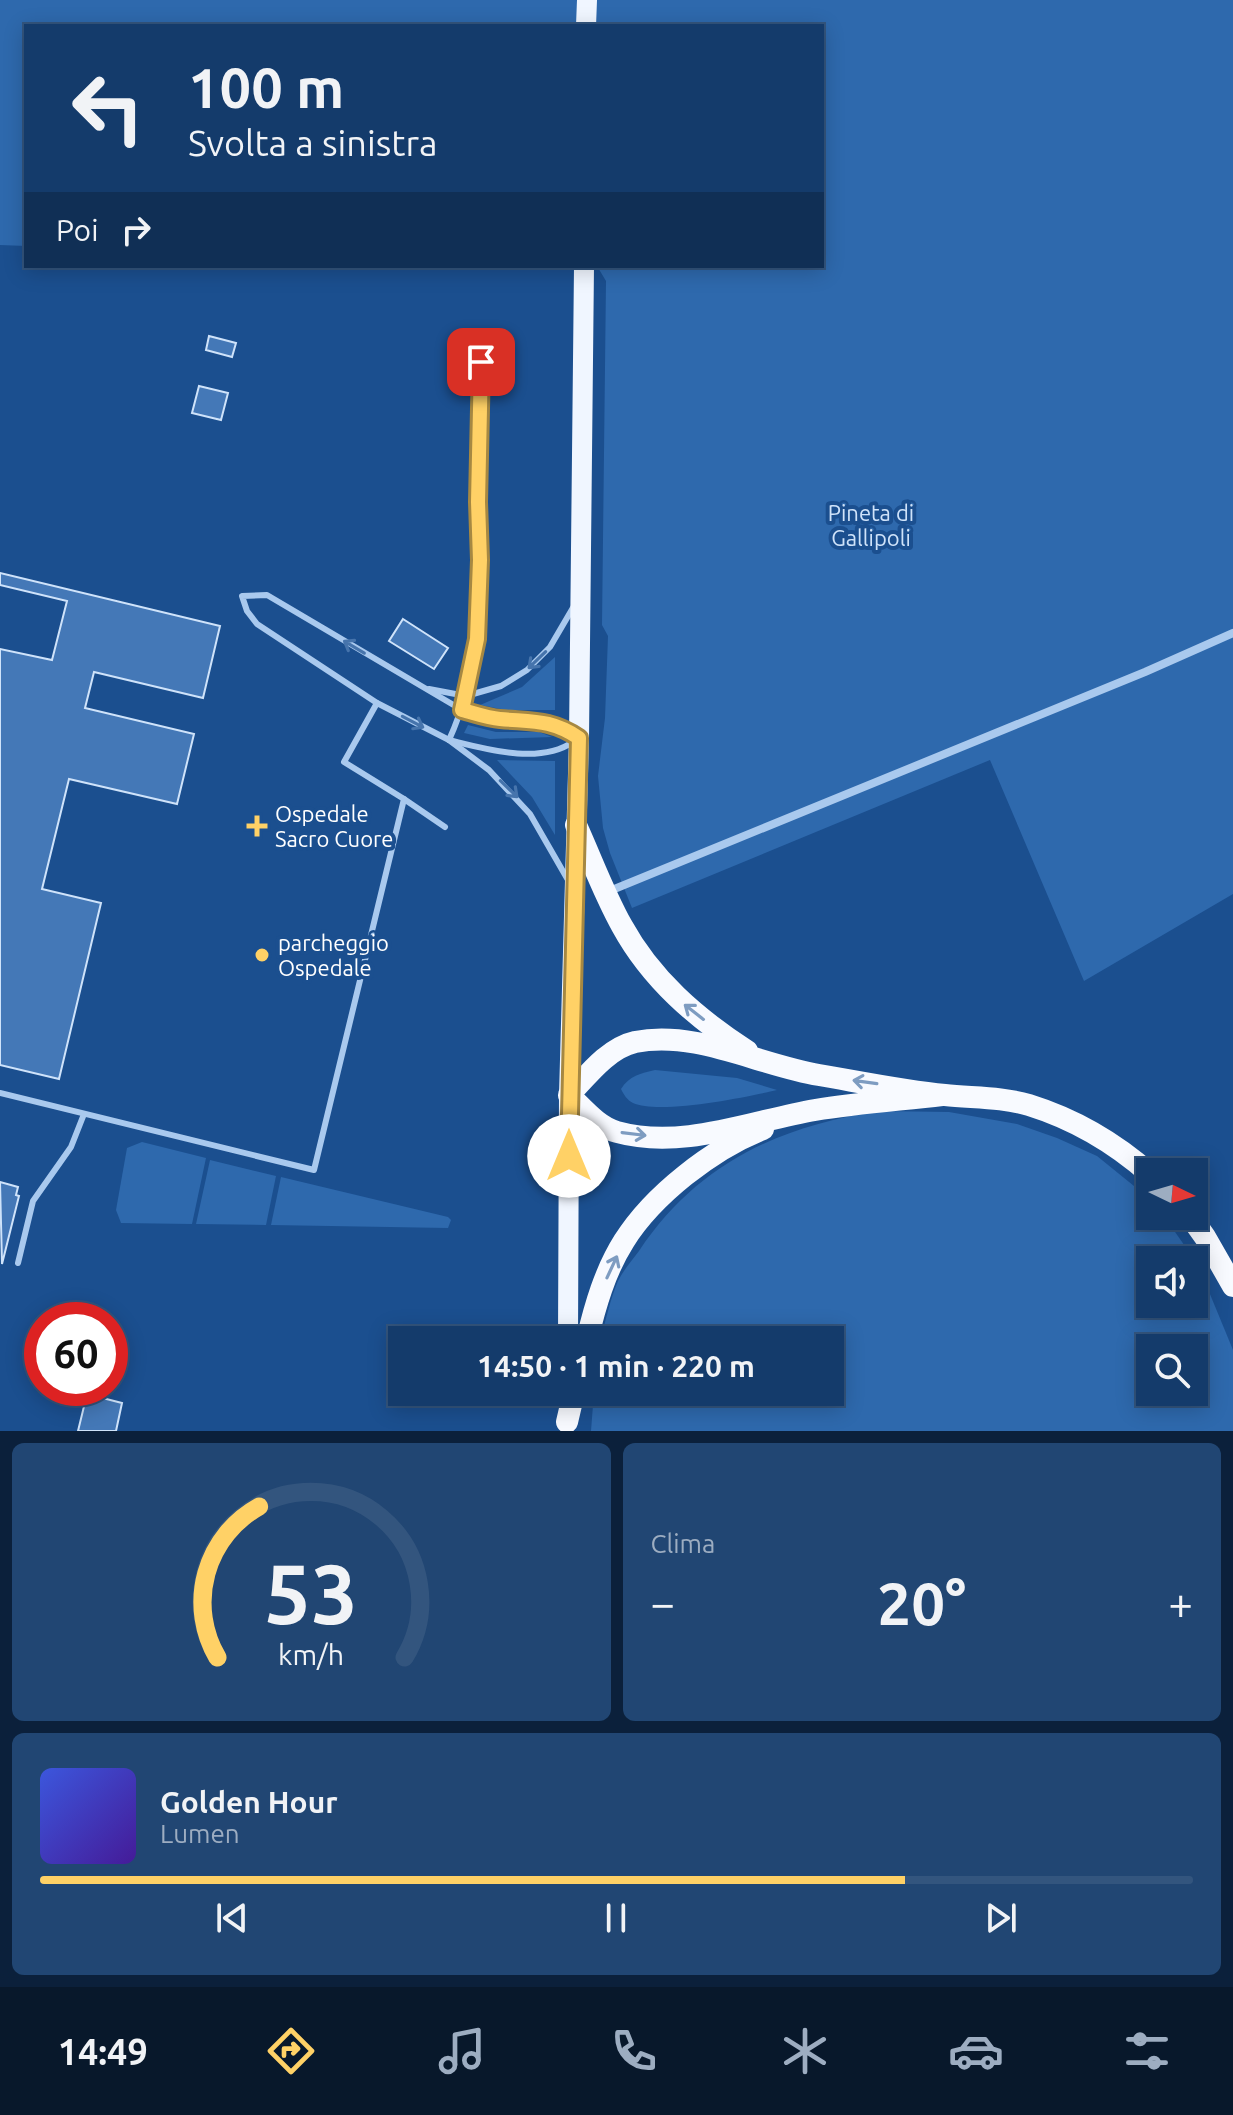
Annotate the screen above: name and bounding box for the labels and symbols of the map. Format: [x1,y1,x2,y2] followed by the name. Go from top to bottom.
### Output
[447,328,515,396] pin
[828,500,914,550] park label: Pineta di Gallipoli
[343,639,366,655] one-way arrow
[527,650,547,669] one-way arrow
[400,714,424,730] one-way arrow
[499,780,519,799] one-way arrow
[275,801,394,851] place label: Ospedale Sacro Cuore
[246,815,268,837] marker: Ospedale Sacro Cuore
[278,930,389,980] place label: parcheggio Ospedale
[253,946,271,964] marker: parcheggio Ospedale
[684,1004,705,1021] one-way arrow
[853,1074,878,1089] one-way arrow
[527,1114,611,1198] position arrow
[621,1127,646,1142] one-way arrow
[1136,1158,1208,1230] north arrow
[605,1255,620,1279] one-way arrow
[24,1302,128,1406] speed limit sign: 60

